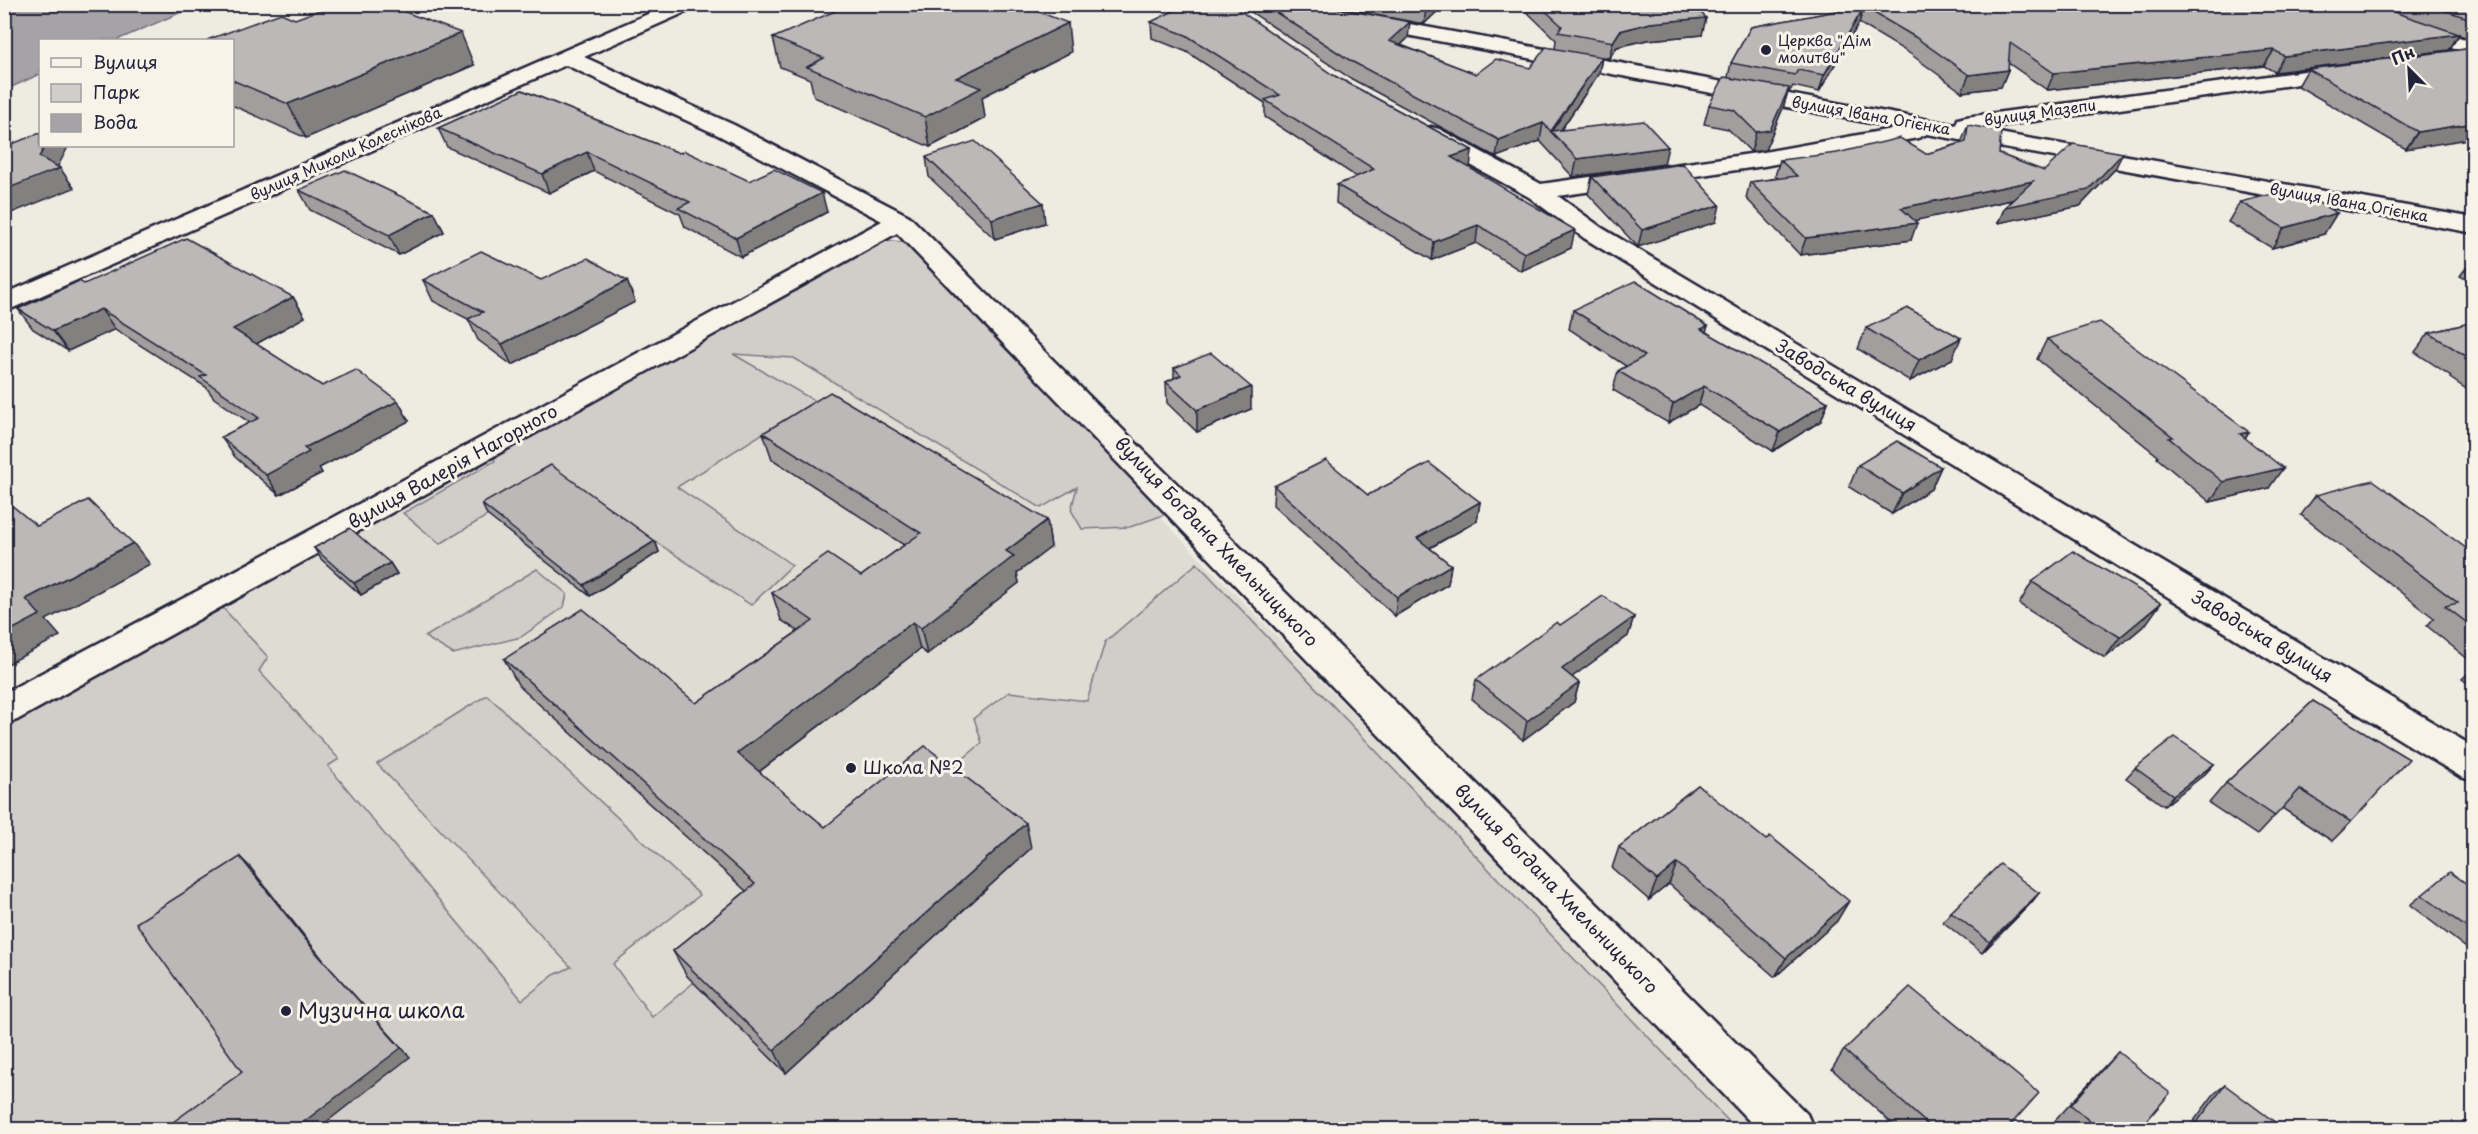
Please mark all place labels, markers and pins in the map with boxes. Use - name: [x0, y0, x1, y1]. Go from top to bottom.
- place label: Церква "Дім молитви": [1778, 28, 1872, 68]
- marker: Церква "Дім молитви": [1759, 43, 1773, 57]
- place label: Школа №2: [863, 753, 964, 780]
- marker: Школа №2: [844, 761, 858, 775]
- place label: Музична школа: [298, 993, 465, 1025]
- marker: Музична школа: [279, 1004, 293, 1018]

